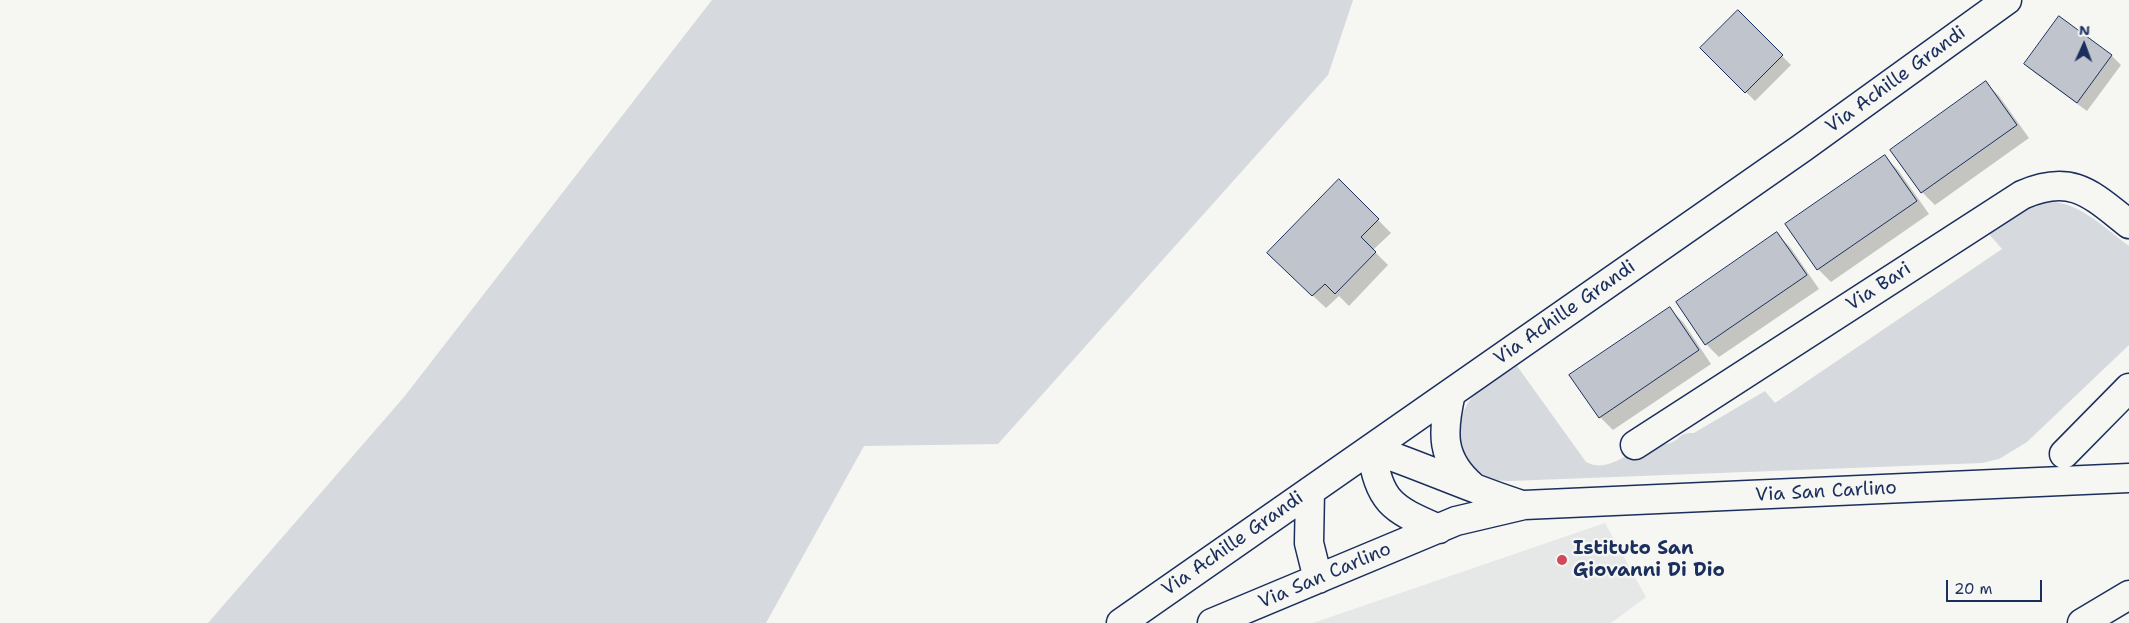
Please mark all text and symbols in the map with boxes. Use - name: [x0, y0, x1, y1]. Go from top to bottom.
- north arrow: [2059, 20, 2109, 70]
- text: N: [2079, 21, 2090, 39]
- street label: Via Achille Grandi: [1822, 22, 1970, 138]
- street label: Via Achille Grandi: [1490, 256, 1640, 370]
- street label: Via Bari: [1842, 258, 1916, 316]
- street label: Via San Carlino: [1755, 477, 1897, 507]
- street label: Via Achille Grandi: [1158, 487, 1308, 601]
- street label: Via San Carlino: [1255, 538, 1395, 614]
- place label: Istituto San Giovanni Di Dio: [1573, 538, 1725, 582]
- marker: Istituto San Giovanni Di Dio: [1555, 553, 1569, 567]
- scale bar: [1949, 570, 2045, 602]
- text: 20 m: [1954, 579, 1993, 599]

